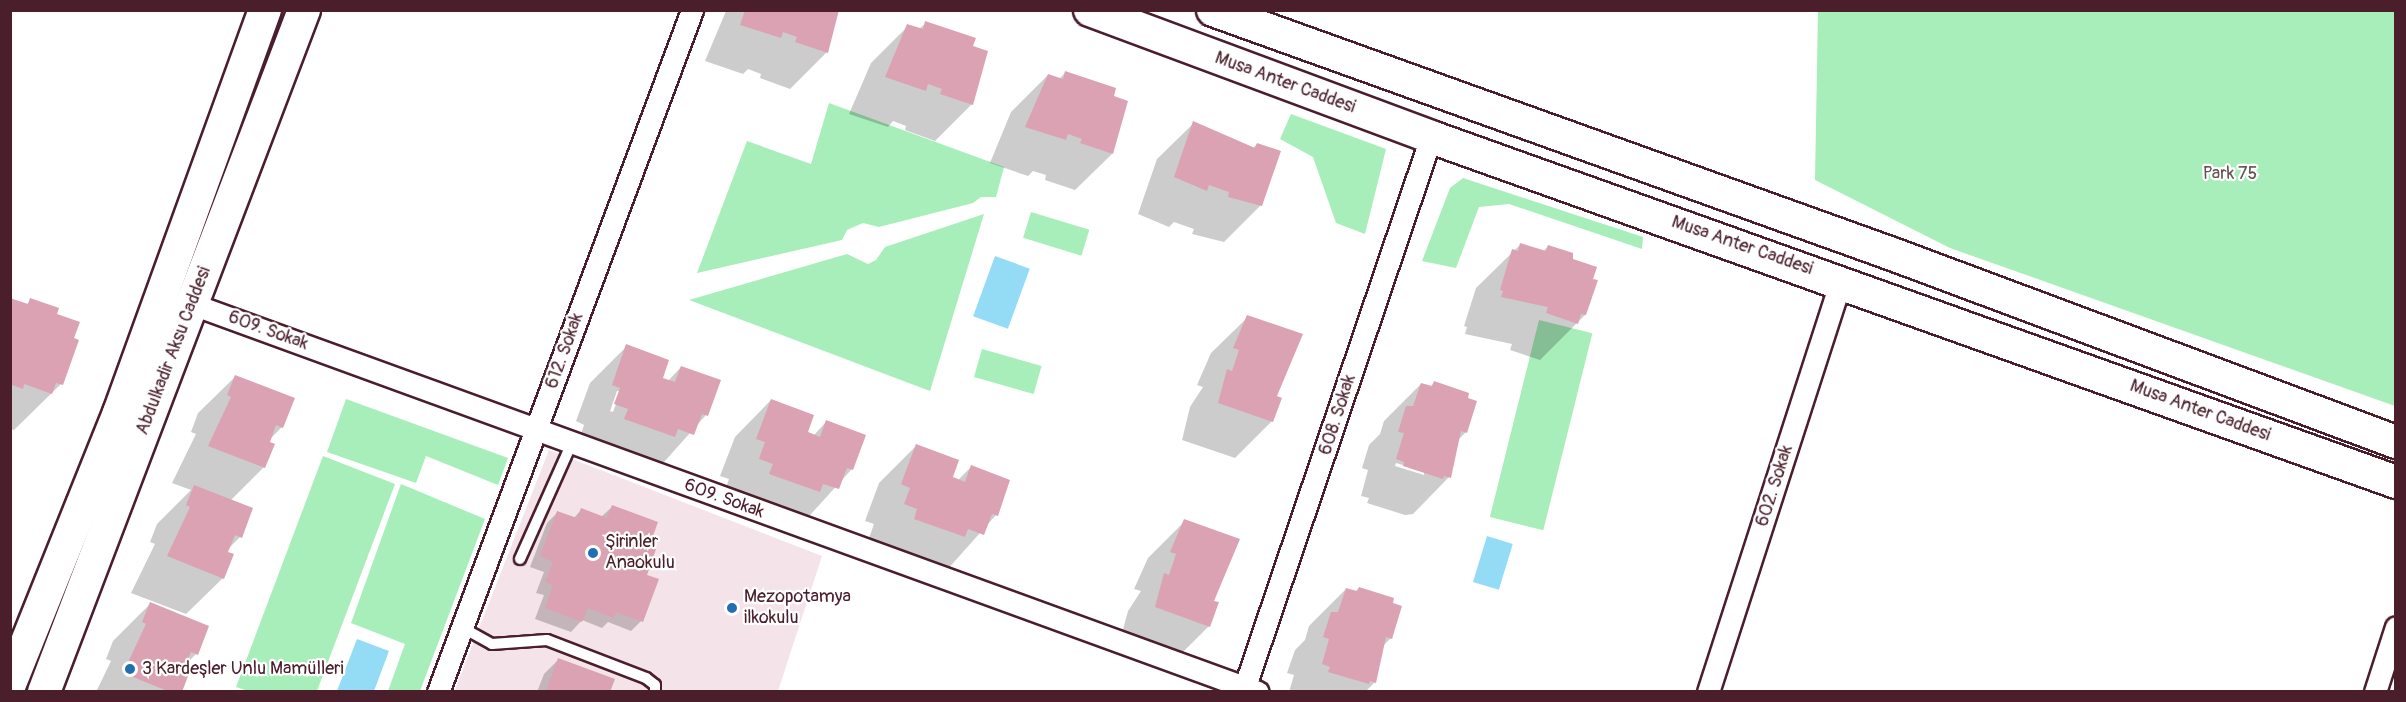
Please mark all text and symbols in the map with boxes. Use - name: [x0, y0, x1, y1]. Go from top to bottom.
- street label: Musa Anter Caddesi: [1212, 48, 1358, 118]
- park label: Park 75: [2203, 163, 2257, 185]
- street label: Musa Anter Caddesi: [1669, 212, 1815, 280]
- street label: Abdulkadir Aksu Caddesi: [132, 264, 216, 438]
- street label: 609. Sokak: [225, 307, 311, 355]
- street label: 612. Sokak: [541, 310, 589, 392]
- street label: 608. Sokak: [1315, 372, 1361, 458]
- street label: Musa Anter Caddesi: [2127, 376, 2273, 446]
- street label: 602. Sokak: [1752, 443, 1798, 529]
- street label: 609. Sokak: [681, 475, 767, 523]
- place label: Şirinler Anaokulu: [605, 532, 675, 574]
- marker: Şirinler Anaokulu: [586, 546, 600, 560]
- place label: Mezopotamya ilkokulu: [744, 587, 851, 630]
- marker: Mezopotamya ilkokulu: [725, 601, 739, 615]
- place label: 3 Kardeşler Unlu Mamülleri: [142, 658, 344, 680]
- marker: 3 Kardeşler Unlu Mamülleri: [123, 662, 137, 676]

